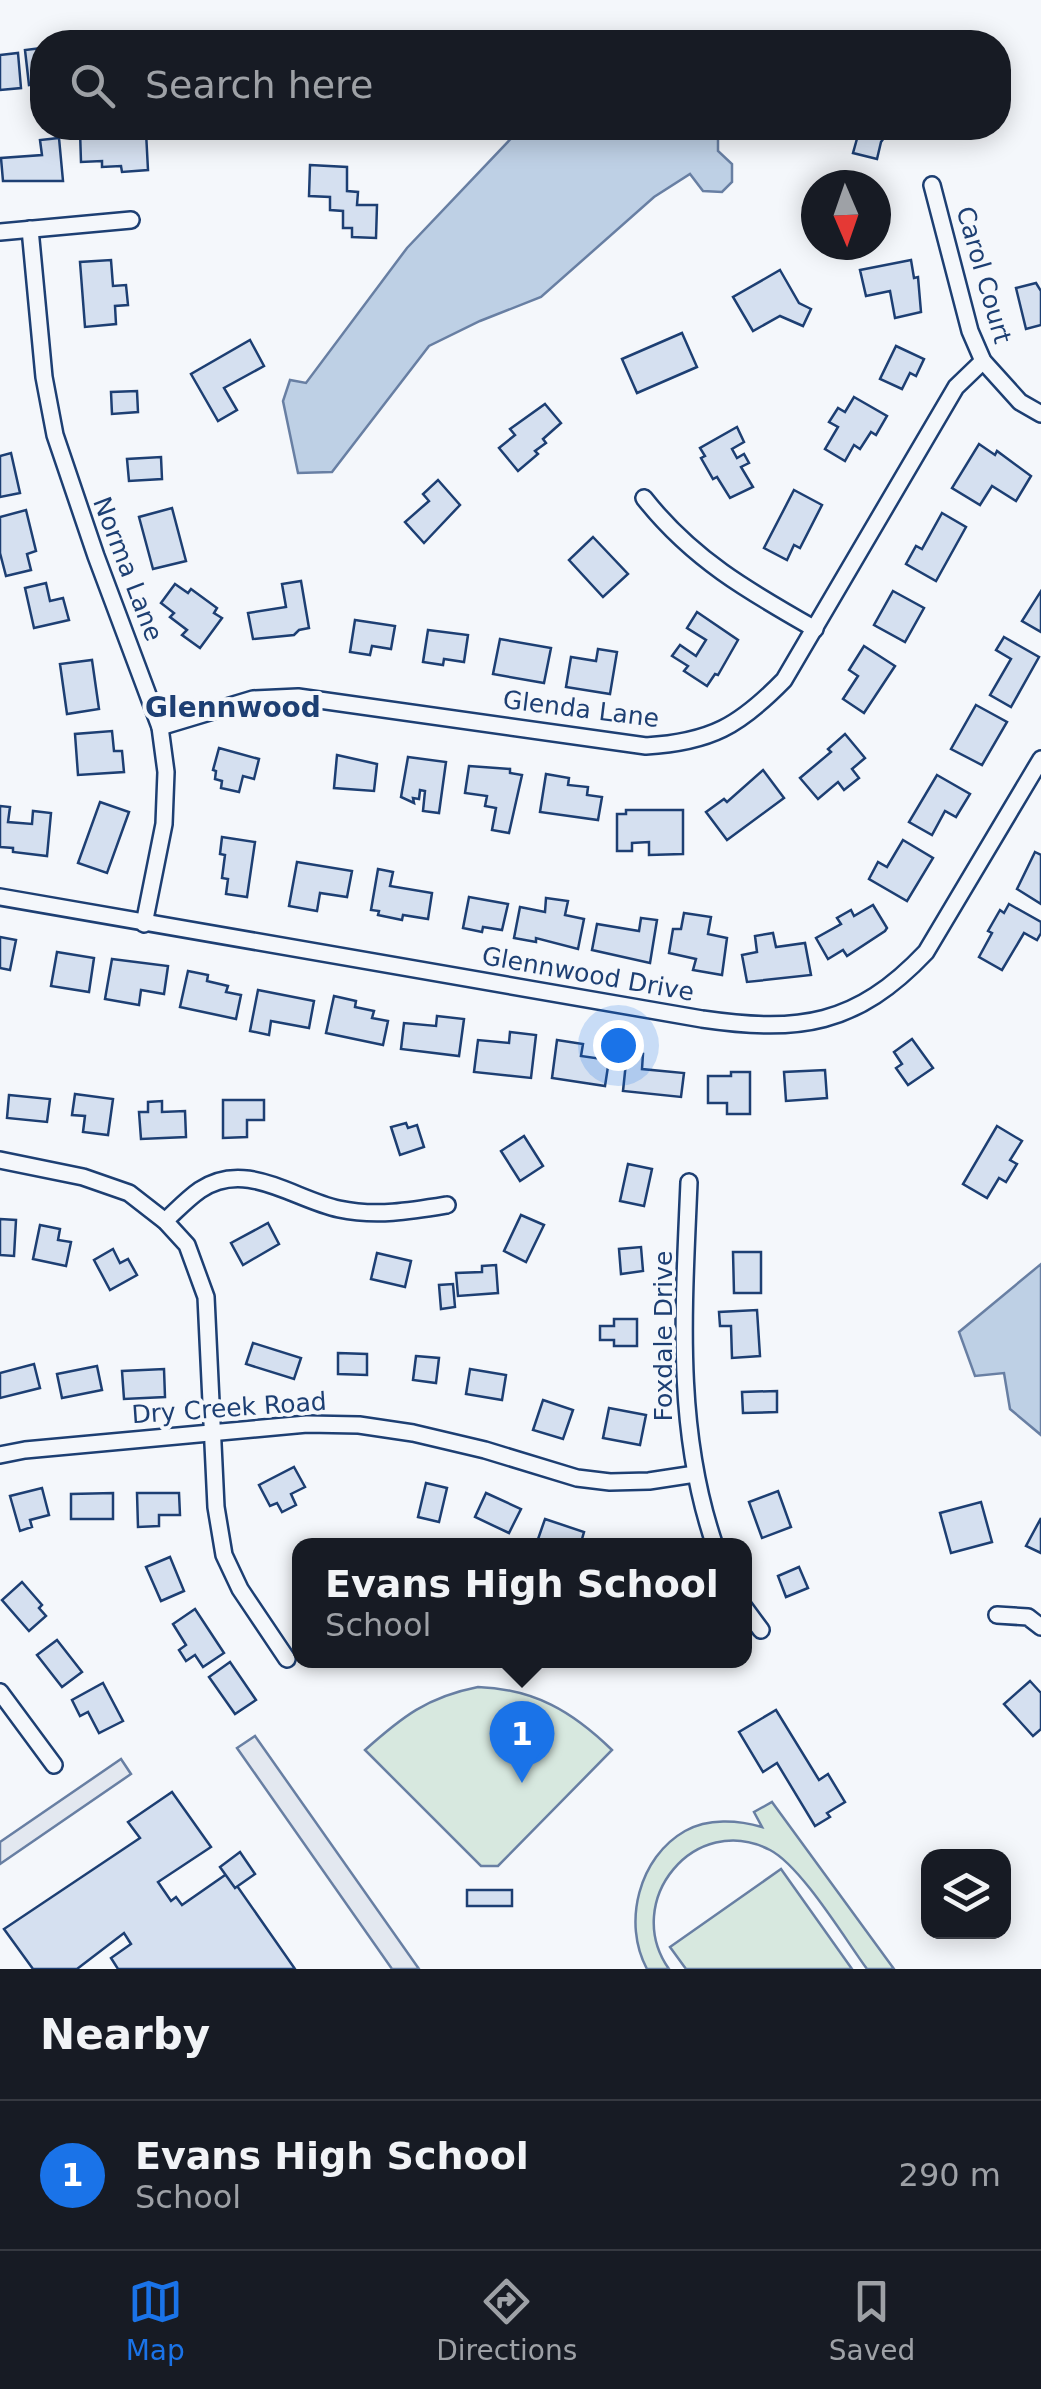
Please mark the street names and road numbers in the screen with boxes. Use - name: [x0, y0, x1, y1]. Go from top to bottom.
- street label: Carol Court: [951, 203, 1017, 347]
- street label: Norma Lane: [87, 493, 169, 645]
- street label: Glenda Lane: [501, 685, 661, 733]
- street label: Glennwood Drive: [480, 941, 696, 1007]
- street label: Foxdale Drive: [649, 1251, 678, 1421]
- street label: Dry Creek Road: [131, 1387, 327, 1429]

